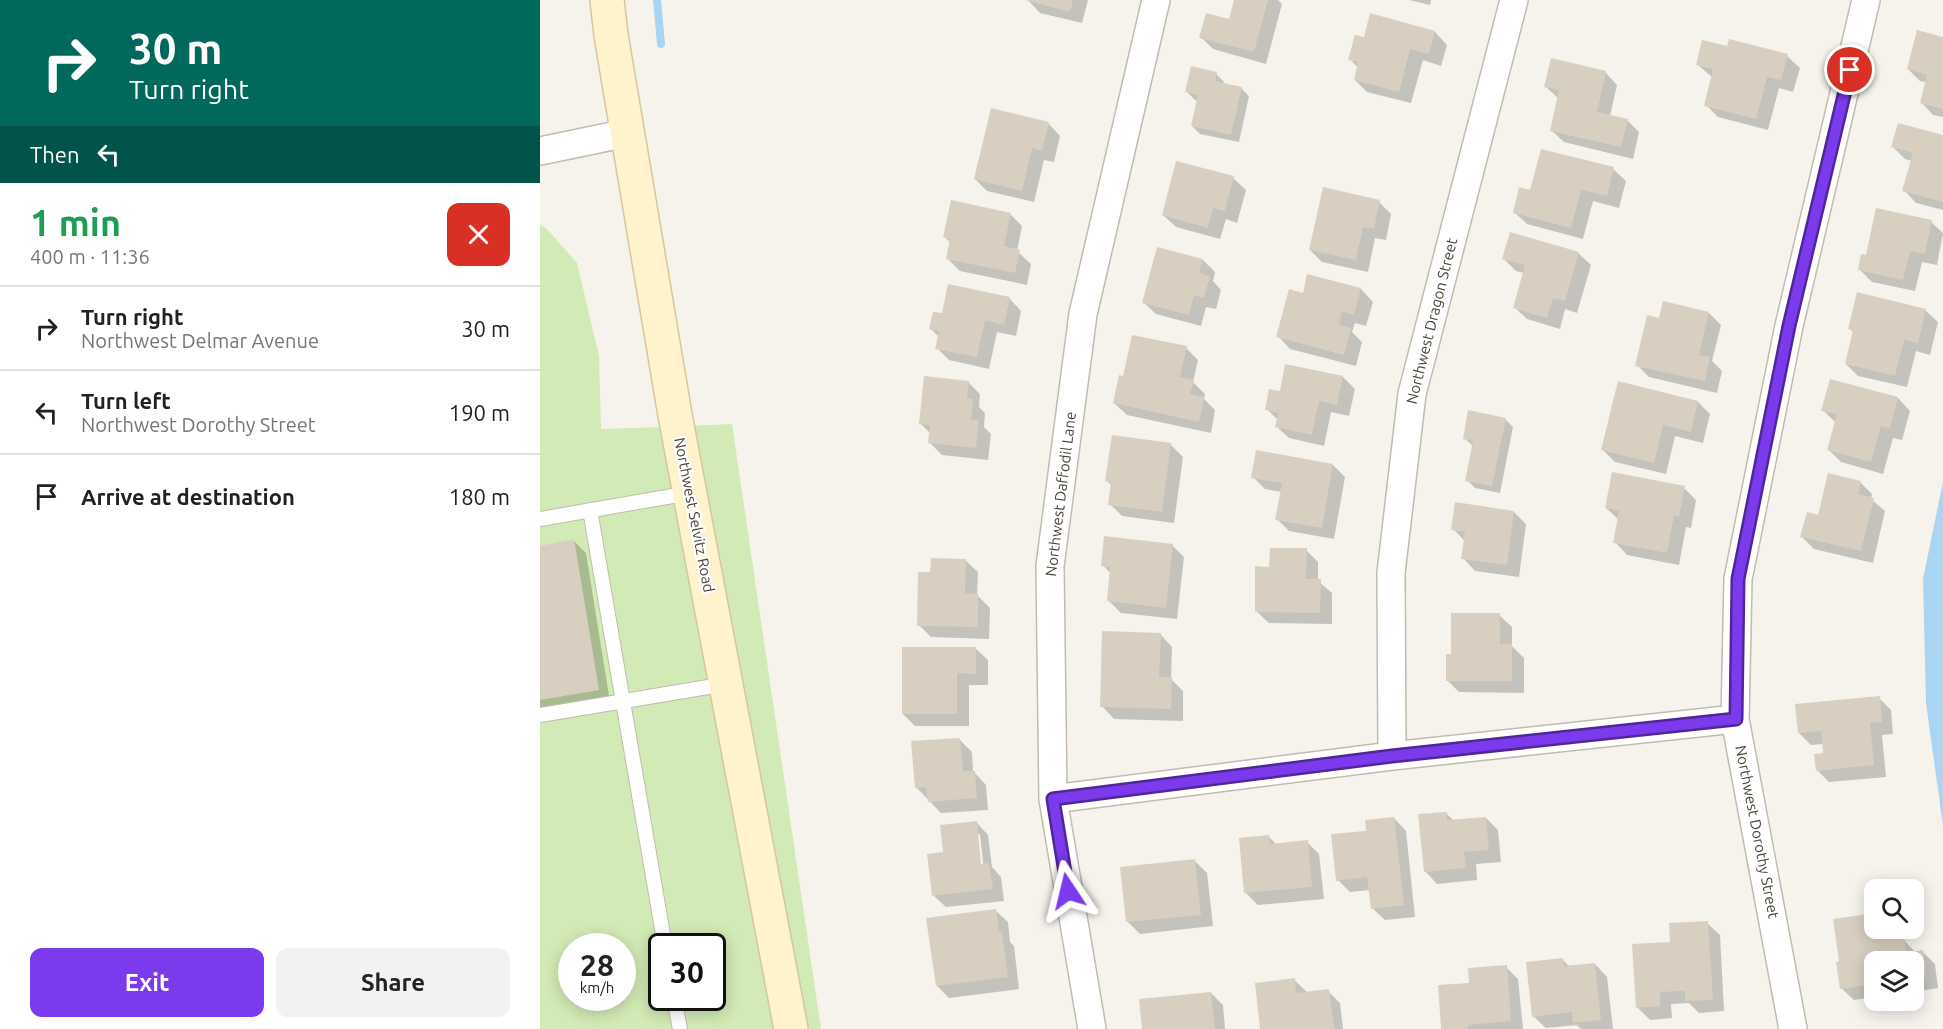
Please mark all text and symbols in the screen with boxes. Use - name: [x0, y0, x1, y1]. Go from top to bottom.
- icon: right: [30, 24, 108, 102]
- text: 30 m: [129, 25, 223, 72]
- pin: [1824, 44, 1875, 95]
- icon: arrive: [1833, 53, 1866, 86]
- text: Turn right: [129, 74, 249, 104]
- icon: left: [92, 138, 125, 171]
- text: Then: [30, 142, 80, 167]
- text: 1 min: [30, 202, 121, 243]
- button: close: [447, 203, 510, 266]
- street label: Northwest Dragon Street: [1403, 236, 1460, 406]
- text: 400 m · 11:36: [30, 245, 150, 268]
- text: Turn right: [81, 304, 183, 329]
- icon: right: [30, 312, 63, 345]
- text: 30 m: [461, 316, 510, 341]
- text: Northwest Delmar Avenue: [81, 329, 319, 352]
- text: Turn left: [81, 388, 171, 413]
- icon: left: [30, 396, 63, 429]
- text: 190 m: [449, 400, 510, 425]
- street label: Northwest Daffodil Lane: [1042, 411, 1079, 577]
- text: Northwest Dorothy Street: [81, 413, 316, 436]
- street label: Northwest Selvitz Road: [671, 436, 718, 594]
- icon: arrive: [30, 480, 63, 513]
- text: Arrive at destination: [81, 484, 295, 509]
- text: 180 m: [449, 484, 510, 509]
- street label: Northwest Dorothy Street: [1732, 744, 1783, 920]
- position arrow: [1036, 859, 1100, 923]
- map controls: [1864, 879, 1924, 1011]
- button: search: [1864, 879, 1924, 939]
- speed limit sign: 30: [648, 933, 726, 1011]
- button: Exit: [30, 948, 264, 1017]
- button: Share: [276, 948, 510, 1017]
- text: 28: [580, 948, 614, 982]
- button: layers: [1864, 951, 1924, 1011]
- text: km/h: [580, 979, 614, 996]

